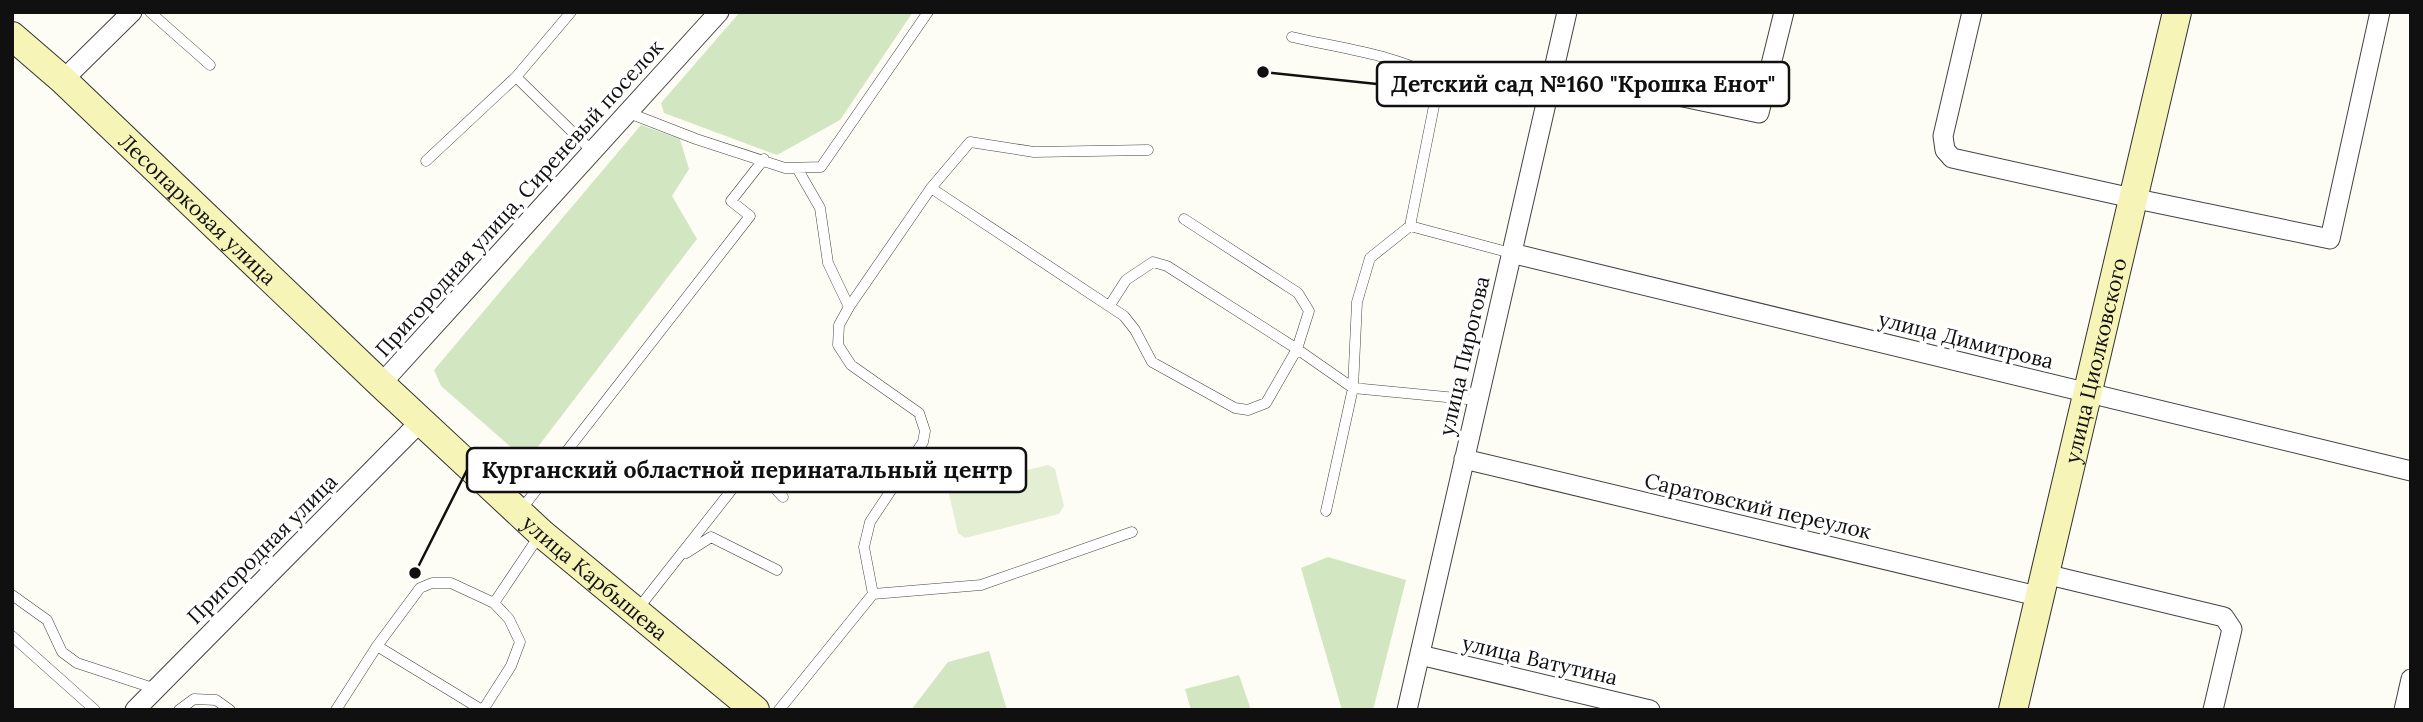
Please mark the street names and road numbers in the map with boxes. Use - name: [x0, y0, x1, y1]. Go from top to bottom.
- street label: Пригородная улица, Сиреневый поселок: [369, 33, 669, 362]
- street label: Лесопарковая улица: [113, 127, 282, 291]
- street label: улица Циолковского: [2058, 255, 2132, 466]
- street label: улица Пирогова: [1433, 273, 1496, 438]
- street label: улица Димитрова: [1876, 305, 2056, 375]
- street label: Саратовский переулок: [1642, 467, 1875, 545]
- street label: Пригородная улица: [181, 468, 343, 630]
- street label: улица Карбышева: [517, 509, 674, 646]
- street label: улица Ватутина: [1460, 629, 1621, 691]

